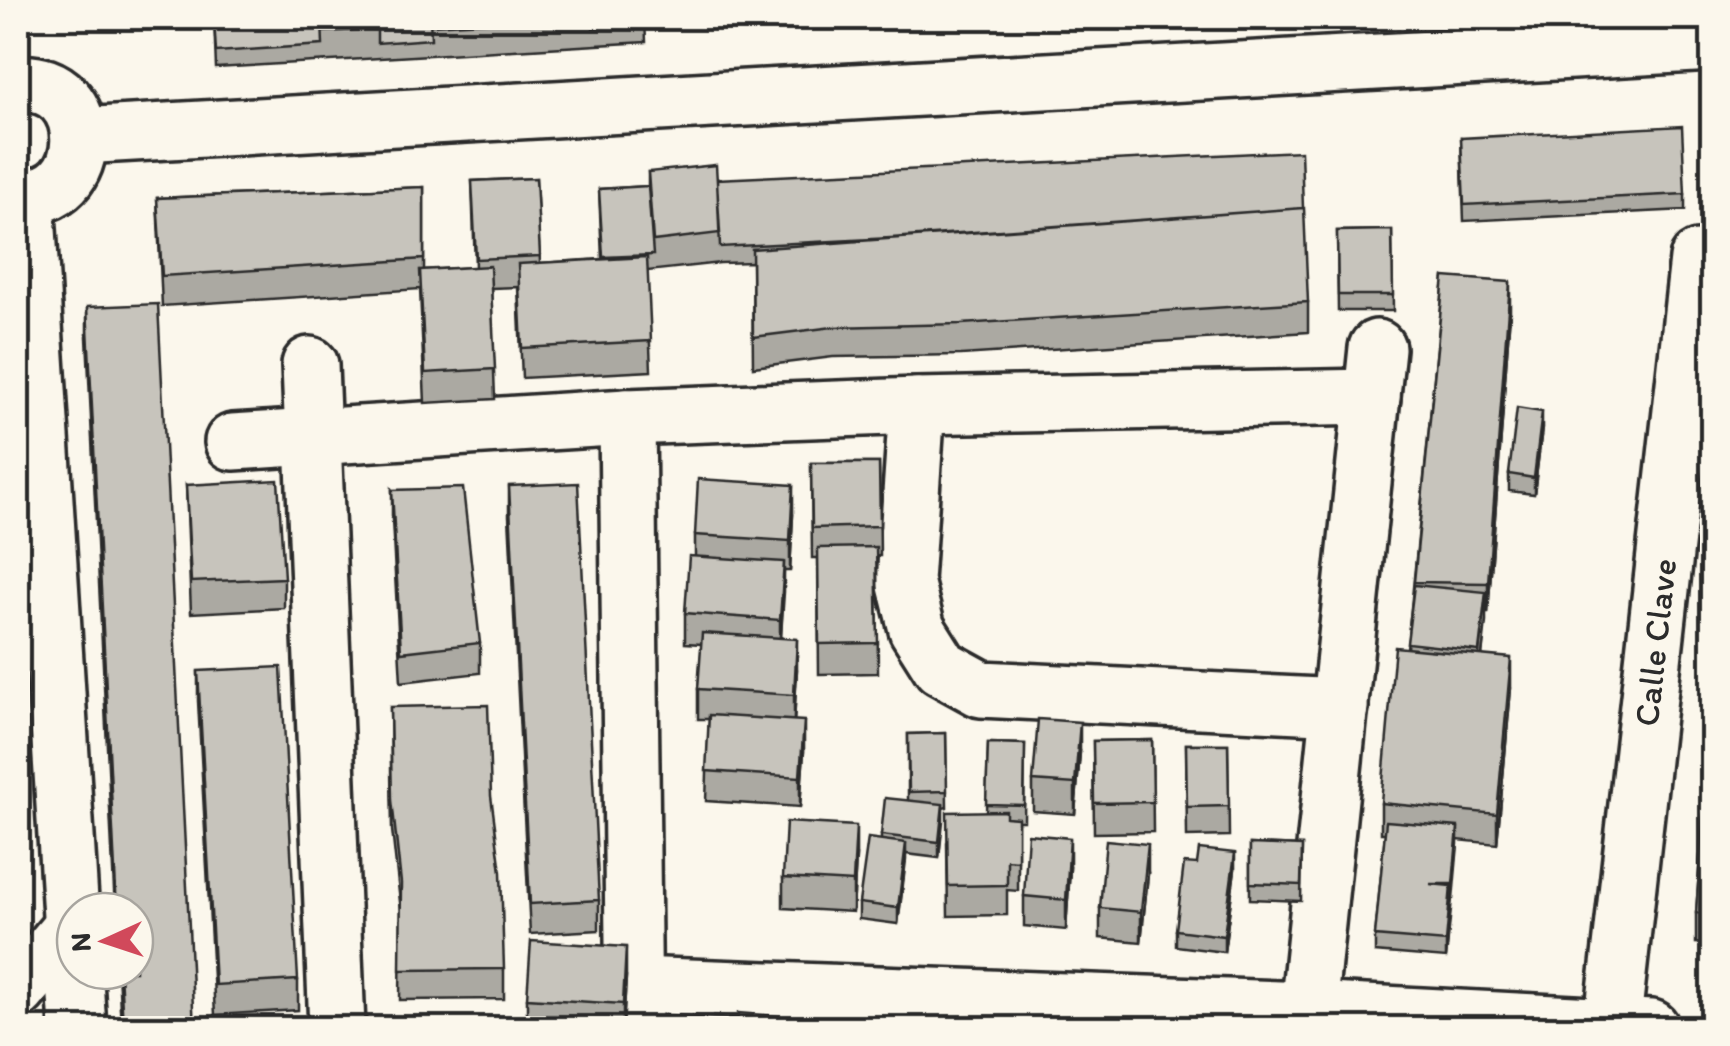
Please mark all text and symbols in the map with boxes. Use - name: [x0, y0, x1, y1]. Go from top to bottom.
- street label: Calle Clave: [1625, 556, 1685, 729]
- north arrow: [55, 891, 155, 991]
- text: N: [63, 932, 98, 953]

